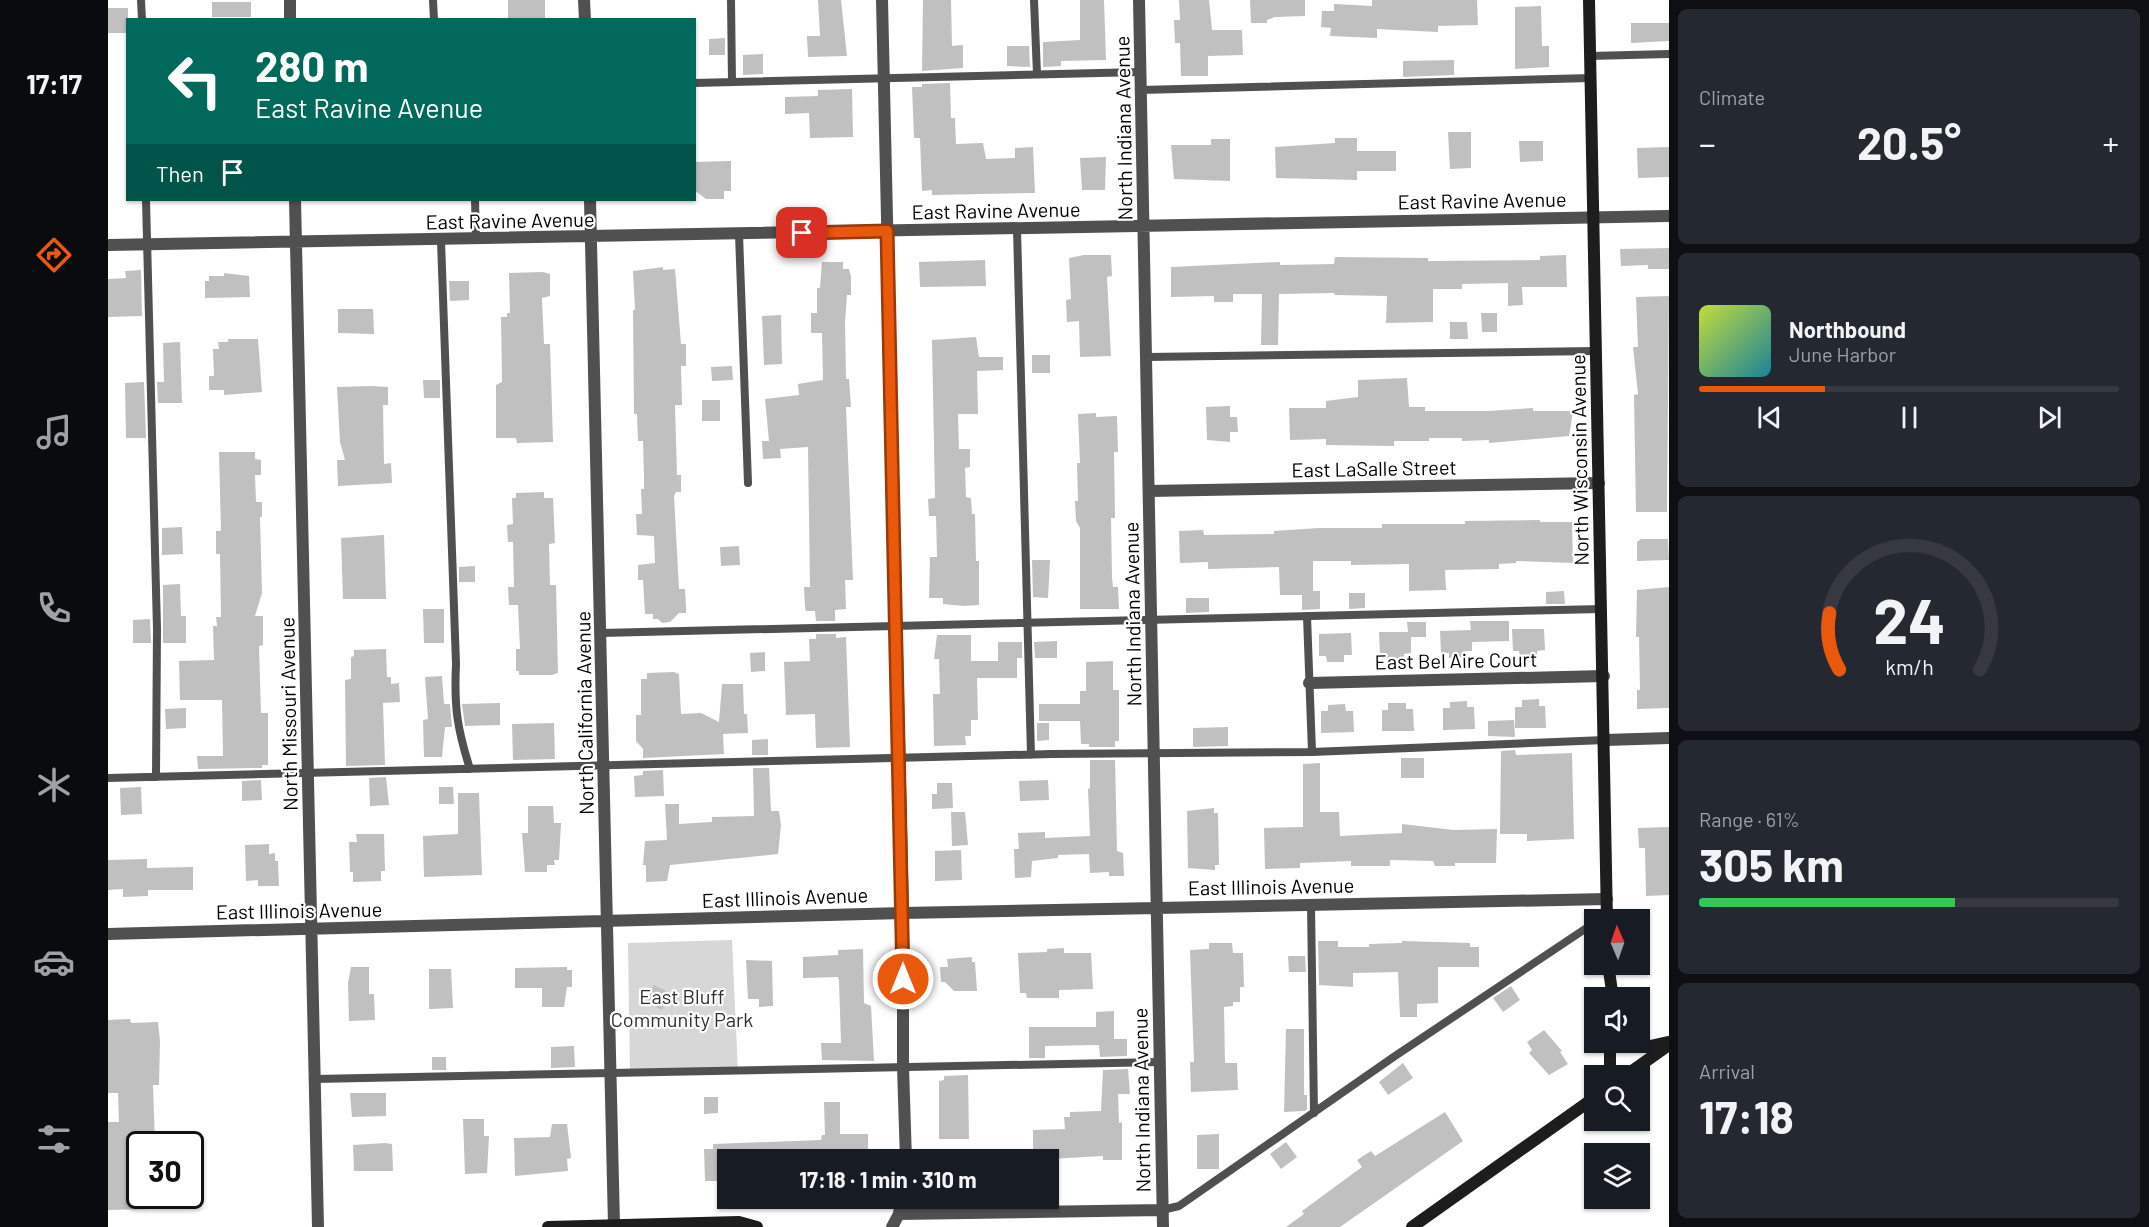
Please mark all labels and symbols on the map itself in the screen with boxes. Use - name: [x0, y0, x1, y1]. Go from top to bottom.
- street label: North Indiana Avenue: [1109, 35, 1137, 221]
- street label: East Ravine Avenue: [1397, 187, 1567, 213]
- street label: East Ravine Avenue: [911, 197, 1081, 223]
- street label: East Ravine Avenue: [425, 207, 595, 233]
- pin: [776, 207, 827, 258]
- street label: North Wisconsin Avenue: [1565, 354, 1593, 566]
- street label: East LaSalle Street: [1291, 455, 1457, 481]
- street label: North Indiana Avenue: [1118, 521, 1146, 707]
- street label: North California Avenue: [570, 611, 598, 815]
- street label: North Missouri Avenue: [274, 617, 302, 811]
- street label: East Bel Aire Court: [1374, 647, 1538, 673]
- street label: East Illinois Avenue: [1188, 873, 1354, 899]
- street label: East Illinois Avenue: [701, 882, 869, 912]
- street label: East Illinois Avenue: [216, 897, 382, 923]
- north arrow: [1584, 909, 1650, 975]
- position arrow: [871, 947, 935, 1011]
- park label: East Bluff Community Park: [611, 984, 753, 1031]
- street label: North Indiana Avenue: [1127, 1007, 1155, 1193]
- speed limit sign: 30: [126, 1131, 204, 1209]

